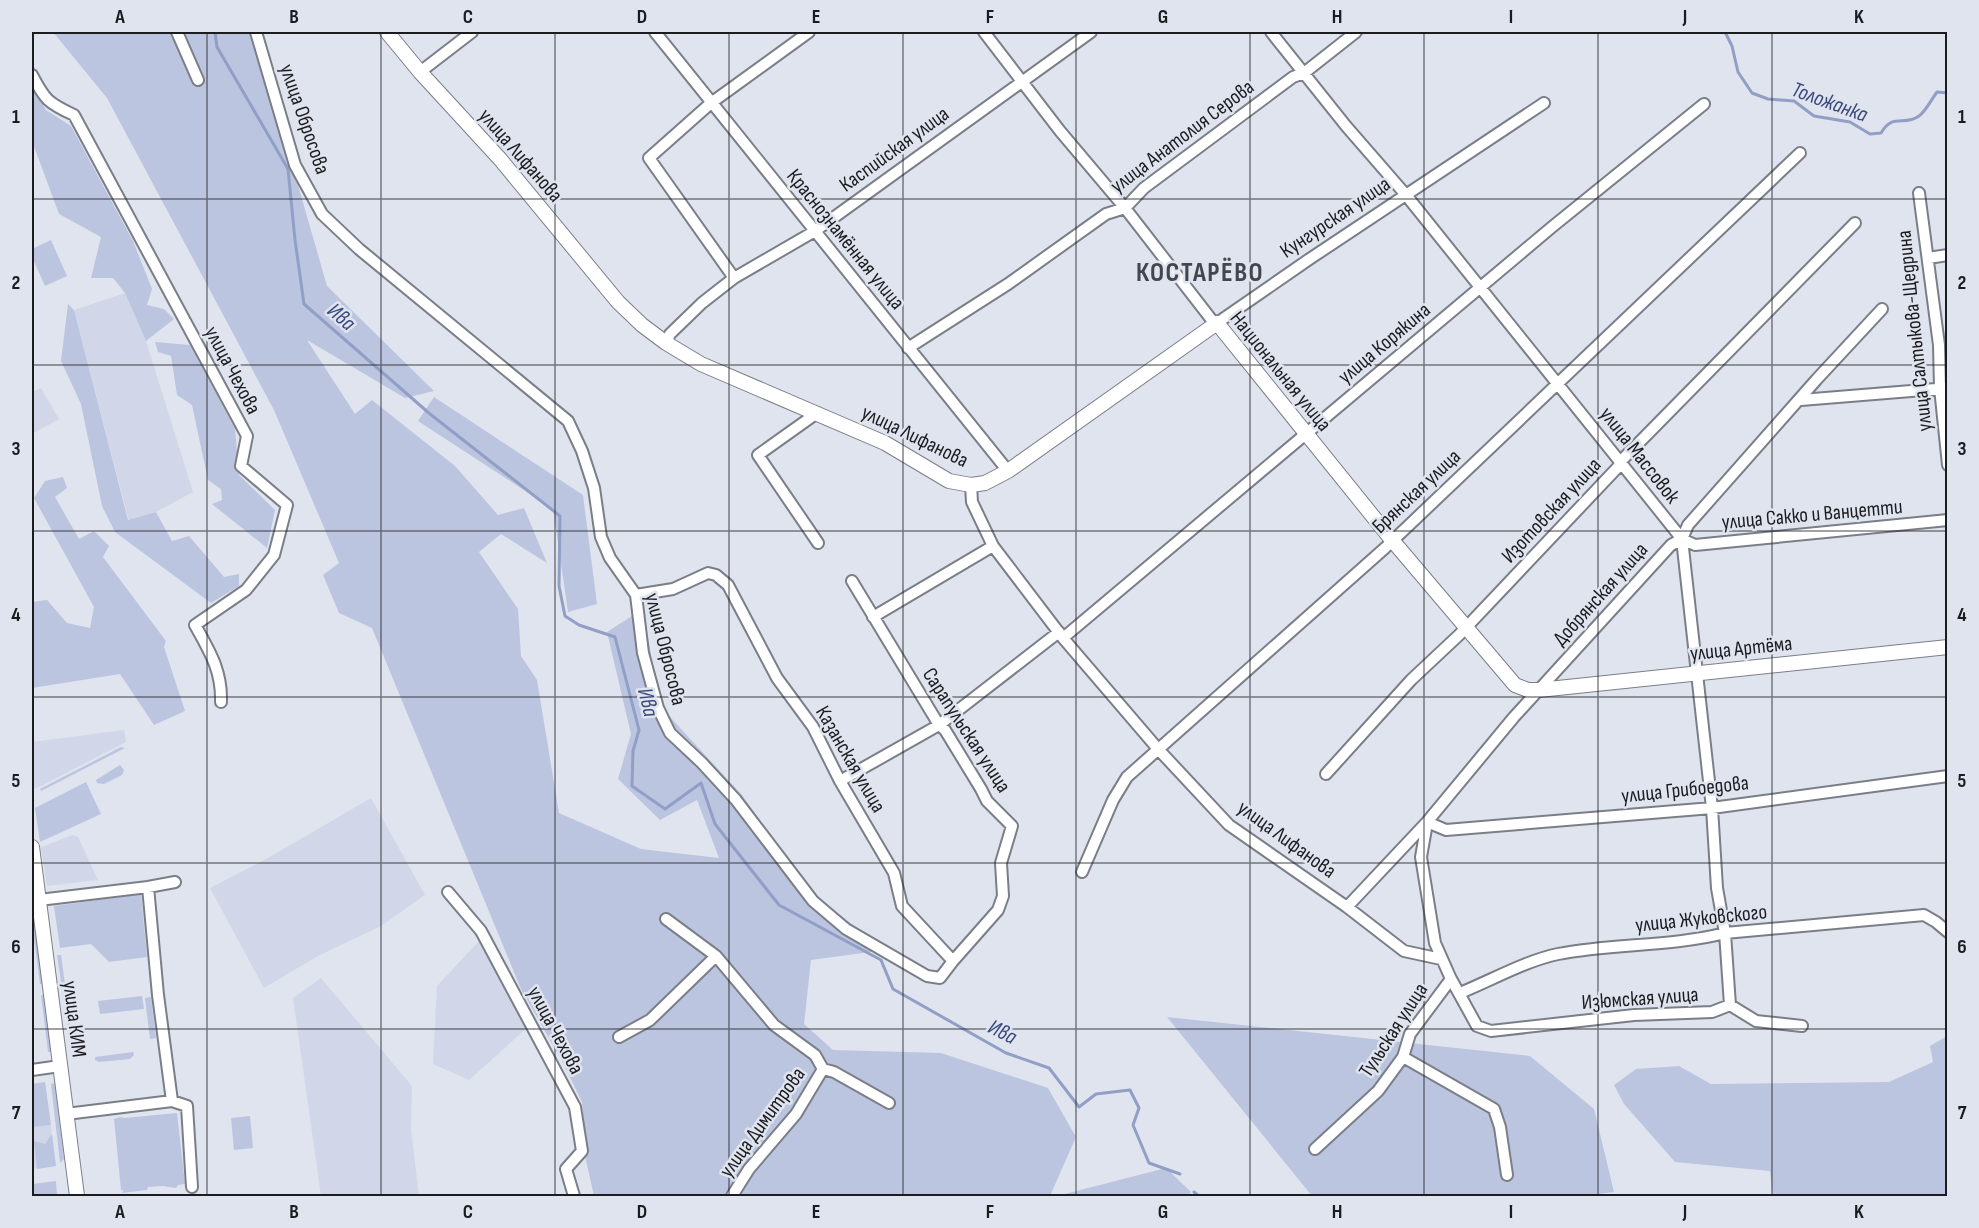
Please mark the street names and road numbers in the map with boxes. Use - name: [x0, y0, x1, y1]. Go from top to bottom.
- street label: улица Обросова: [274, 61, 335, 177]
- street label: улица Анатолия Серова: [1106, 74, 1259, 198]
- street label: Каспийская улица: [835, 101, 954, 197]
- street label: улица Лифанова: [473, 103, 568, 207]
- street label: Краснознамённая улица: [781, 164, 910, 314]
- street label: Кунгурская улица: [1275, 171, 1395, 263]
- street label: улица Салтыкова-Щедрина: [1892, 229, 1937, 433]
- street label: улица Корякина: [1333, 298, 1436, 389]
- street label: Национальная улица: [1225, 306, 1337, 436]
- street label: улица Чехова: [199, 322, 266, 418]
- street label: улица Лифанова: [857, 400, 972, 473]
- street label: улица Массовок: [1594, 402, 1685, 509]
- street label: Брянская улица: [1367, 444, 1466, 539]
- street label: Изотовская улица: [1496, 453, 1606, 568]
- street label: улица Сакко и Ванцетти: [1721, 494, 1903, 535]
- street label: Добрянская улица: [1548, 538, 1653, 651]
- street label: улица Обросова: [640, 590, 692, 708]
- street label: улица Артёма: [1689, 631, 1793, 666]
- street label: Сарапульская улица: [917, 663, 1016, 797]
- street label: Казанская улица: [810, 702, 891, 817]
- street label: улица Грибоедова: [1620, 770, 1750, 809]
- street label: улица Лифанова: [1233, 795, 1341, 884]
- street label: улица Жуковского: [1634, 899, 1768, 938]
- street label: Тульская улица: [1354, 978, 1433, 1082]
- street label: улица КИМ: [57, 979, 92, 1059]
- street label: улица Чехова: [522, 982, 589, 1078]
- street label: Изюмская улица: [1581, 982, 1699, 1015]
- street label: улица Димитрова: [714, 1062, 811, 1182]

